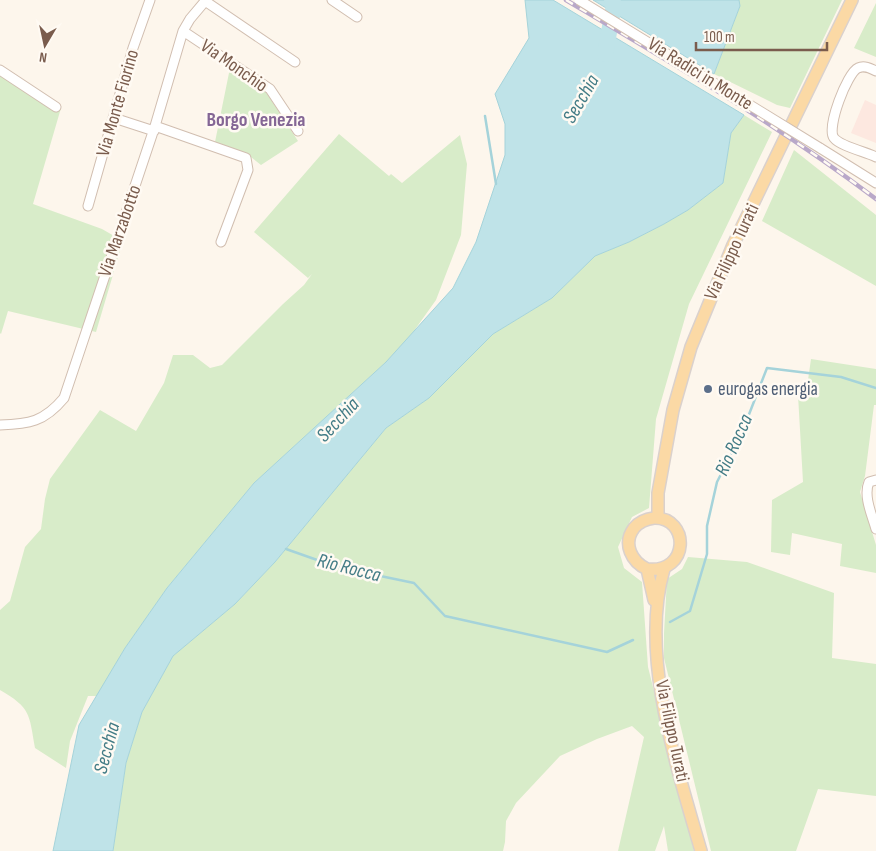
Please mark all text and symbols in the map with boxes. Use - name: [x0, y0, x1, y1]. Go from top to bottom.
- north arrow: [20, 20, 70, 70]
- scale bar: [696, 20, 827, 52]
- text: 100 m: [704, 28, 735, 47]
- street label: Via Radici in Monte: [643, 33, 757, 115]
- street label: Via Monchio: [196, 35, 272, 97]
- street label: Via Monte Fiorino: [92, 47, 144, 159]
- text: N: [38, 48, 48, 66]
- water label: Secchia: [558, 70, 604, 128]
- district label: Borgo Venezia: [206, 108, 306, 132]
- street label: Via Marzabotto: [94, 182, 146, 280]
- street label: Via Filippo Turati: [700, 200, 764, 304]
- place label: eurogas energia: [718, 378, 818, 401]
- marker: eurogas energia: [702, 383, 714, 395]
- water label: Secchia: [311, 393, 365, 447]
- water label: Rio Rocca: [710, 411, 758, 479]
- water label: Rio Rocca: [315, 549, 383, 587]
- street label: Via Filippo Turati: [650, 678, 694, 784]
- water label: Secchia: [89, 720, 125, 776]

